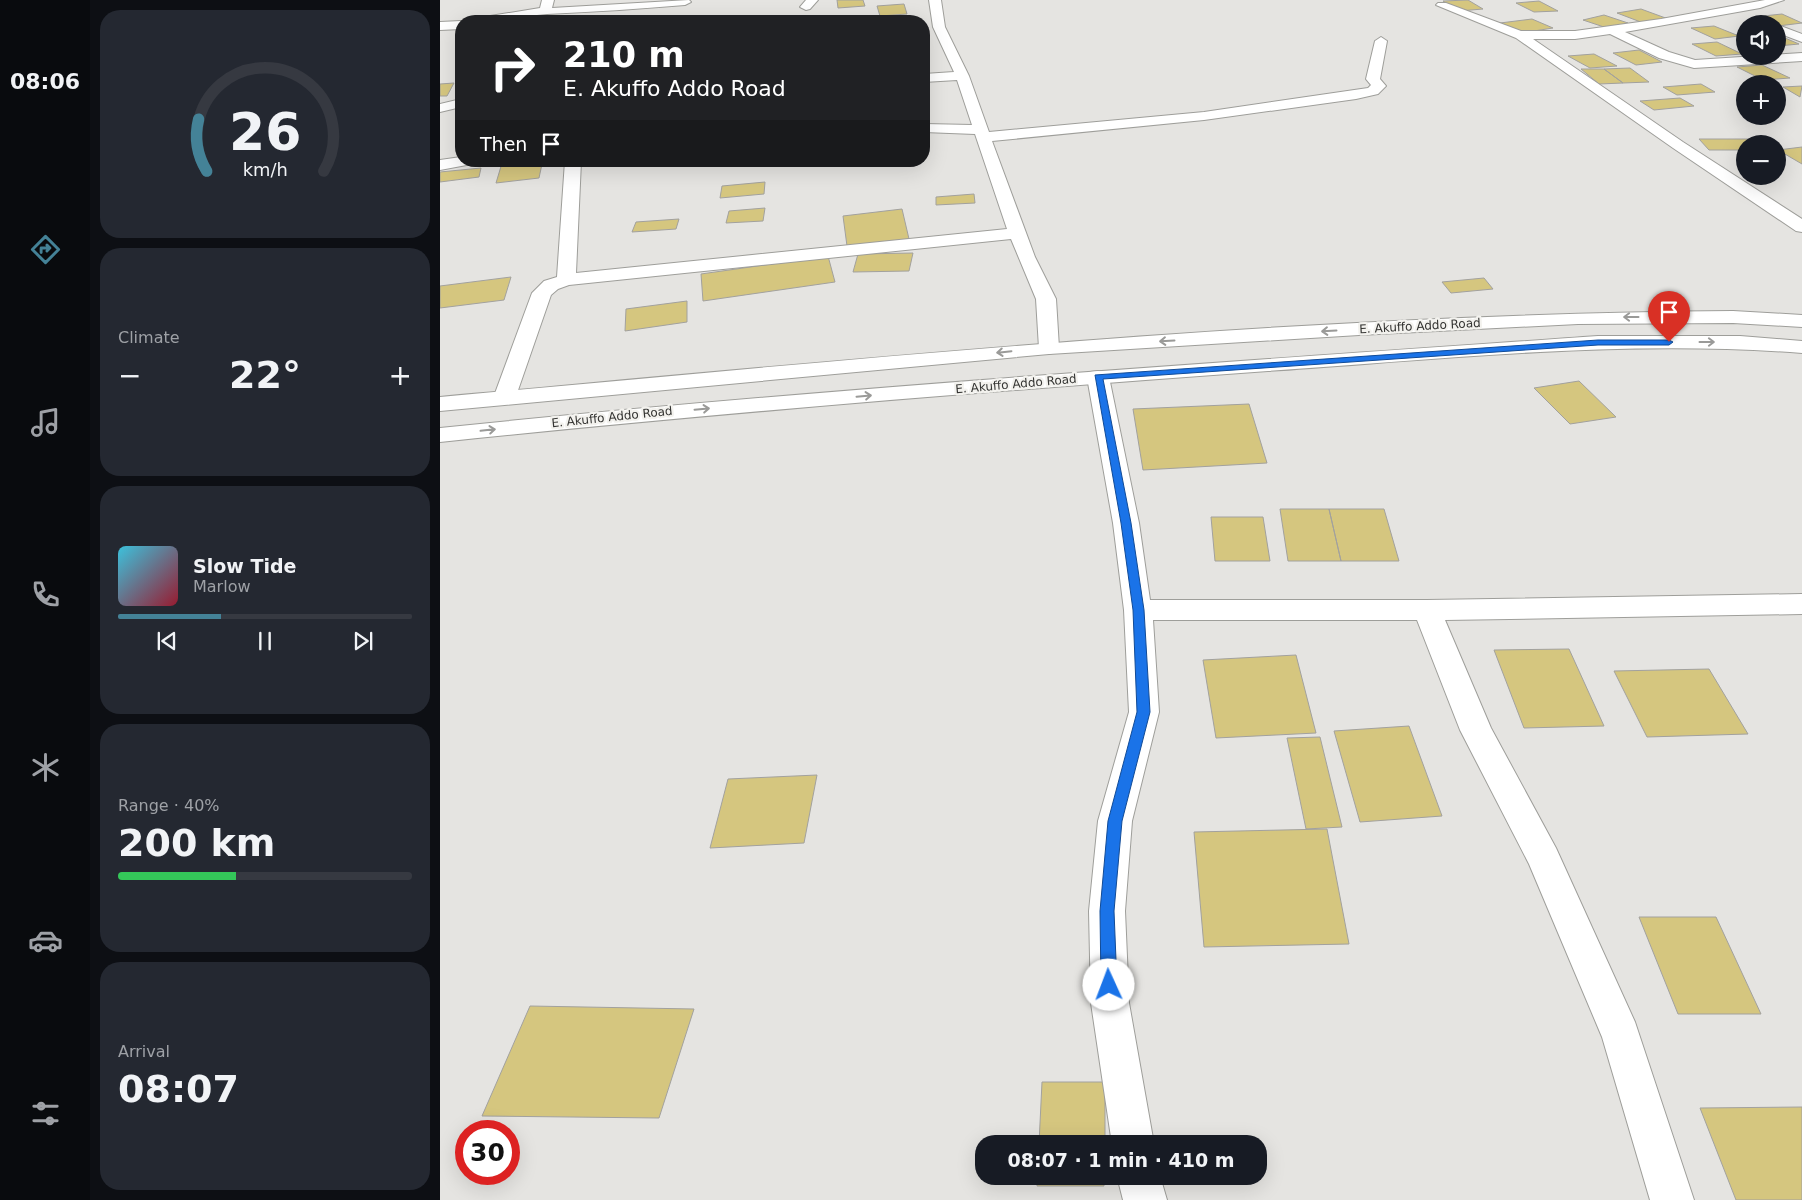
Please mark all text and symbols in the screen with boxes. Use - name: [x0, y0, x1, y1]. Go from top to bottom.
- map controls: [1736, 15, 1786, 185]
- button: sound: [1736, 15, 1786, 65]
- icon: right: [480, 35, 545, 100]
- text: 210 m: [563, 35, 685, 75]
- text: 08:06: [10, 69, 80, 94]
- button: +: [1736, 75, 1786, 125]
- text: E. Akuffo Addo Road: [563, 76, 786, 101]
- text: 26: [229, 102, 301, 162]
- icon: arrive: [537, 130, 565, 158]
- text: Then: [480, 133, 527, 155]
- button: −: [1736, 135, 1786, 185]
- text: km/h: [242, 159, 288, 180]
- icon: directions: [28, 232, 63, 267]
- pin: [1648, 291, 1690, 342]
- icon: arrive: [1655, 298, 1683, 326]
- one-way arrow: [1623, 312, 1640, 322]
- street label: E. Akuffo Addo Road: [1359, 316, 1481, 336]
- one-way arrow: [1321, 326, 1337, 335]
- text: Climate: [118, 328, 180, 347]
- one-way arrow: [1159, 336, 1175, 345]
- one-way arrow: [1699, 337, 1715, 347]
- one-way arrow: [997, 347, 1013, 357]
- text: 22°: [229, 353, 301, 397]
- text: −: [118, 359, 141, 392]
- text: +: [389, 359, 412, 392]
- street label: E. Akuffo Addo Road: [955, 372, 1077, 396]
- one-way arrow: [856, 391, 872, 400]
- street label: E. Akuffo Addo Road: [551, 404, 673, 430]
- one-way arrow: [694, 404, 710, 413]
- icon: music: [28, 405, 63, 440]
- one-way arrow: [480, 425, 496, 435]
- text: Slow Tide: [193, 555, 296, 577]
- icon: phone: [28, 577, 63, 612]
- text: Marlow: [193, 577, 251, 596]
- icon: previous: [153, 627, 181, 655]
- icon: pause: [251, 627, 279, 655]
- icon: next: [349, 627, 377, 655]
- icon: climate: [28, 750, 63, 785]
- text: Range · 40%: [118, 796, 220, 815]
- text: 200 km: [118, 821, 275, 865]
- icon: car: [28, 923, 63, 958]
- position arrow: [1082, 958, 1134, 1010]
- text: Arrival: [118, 1042, 170, 1061]
- text: 08:07: [118, 1067, 239, 1111]
- icon: filters: [28, 1096, 63, 1131]
- speed limit sign: 30: [455, 1120, 520, 1185]
- text: 08:07 · 1 min · 410 m: [1007, 1149, 1235, 1171]

